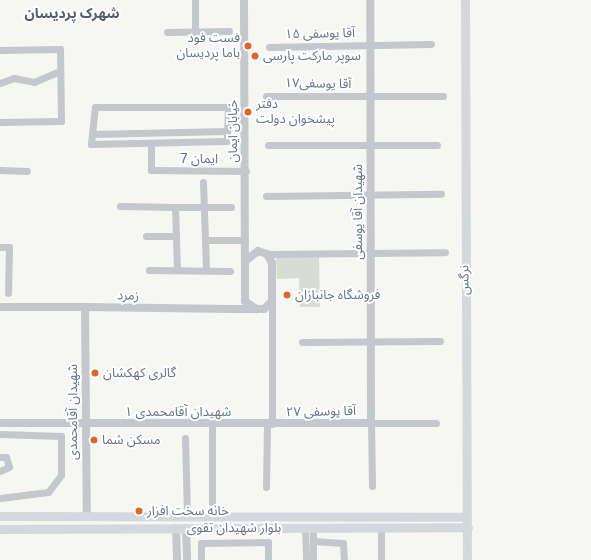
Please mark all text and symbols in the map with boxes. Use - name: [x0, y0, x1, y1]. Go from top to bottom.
- district label: شهرک پردیسان: [24, 5, 120, 21]
- street label: آقا یوسفی ۱۵: [285, 26, 355, 42]
- place label: فست فود باما پردیسان: [176, 31, 240, 62]
- marker: فست فود باما پردیسان: [243, 41, 253, 51]
- place label: سوپر مارکت پارسی: [263, 48, 361, 64]
- marker: سوپر مارکت پارسی: [250, 51, 260, 61]
- street label: آقا یوسفی۱۷: [284, 76, 352, 92]
- place label: دفتر پیشخوان دولت: [256, 97, 335, 128]
- street label: خیابان ایمان: [225, 100, 241, 162]
- marker: دفتر پیشخوان دولت: [243, 107, 253, 117]
- street label: ایمان 7: [180, 151, 218, 167]
- street label: شهیدان آقا یوسفی: [350, 164, 366, 260]
- street label: نرگس: [457, 265, 473, 295]
- place label: فروشگاه جانبازان: [295, 287, 380, 303]
- street label: زمرد: [117, 288, 139, 304]
- marker: فروشگاه جانبازان: [282, 290, 292, 300]
- street label: شهیدان آقامحمدی: [65, 364, 81, 460]
- place label: گالری کهکشان: [103, 365, 176, 381]
- marker: گالری کهکشان: [90, 368, 100, 378]
- street label: شهیدان آقامحمدی ۱: [125, 404, 231, 420]
- street label: آقا یوسفی ۲۷: [286, 404, 356, 420]
- place label: مسکن شما: [102, 432, 161, 448]
- marker: مسکن شما: [89, 435, 99, 445]
- place label: خانه سخت افزار: [147, 503, 229, 519]
- marker: خانه سخت افزار: [134, 506, 144, 516]
- street label: بلوار شهیدان تقوی: [187, 520, 281, 536]

